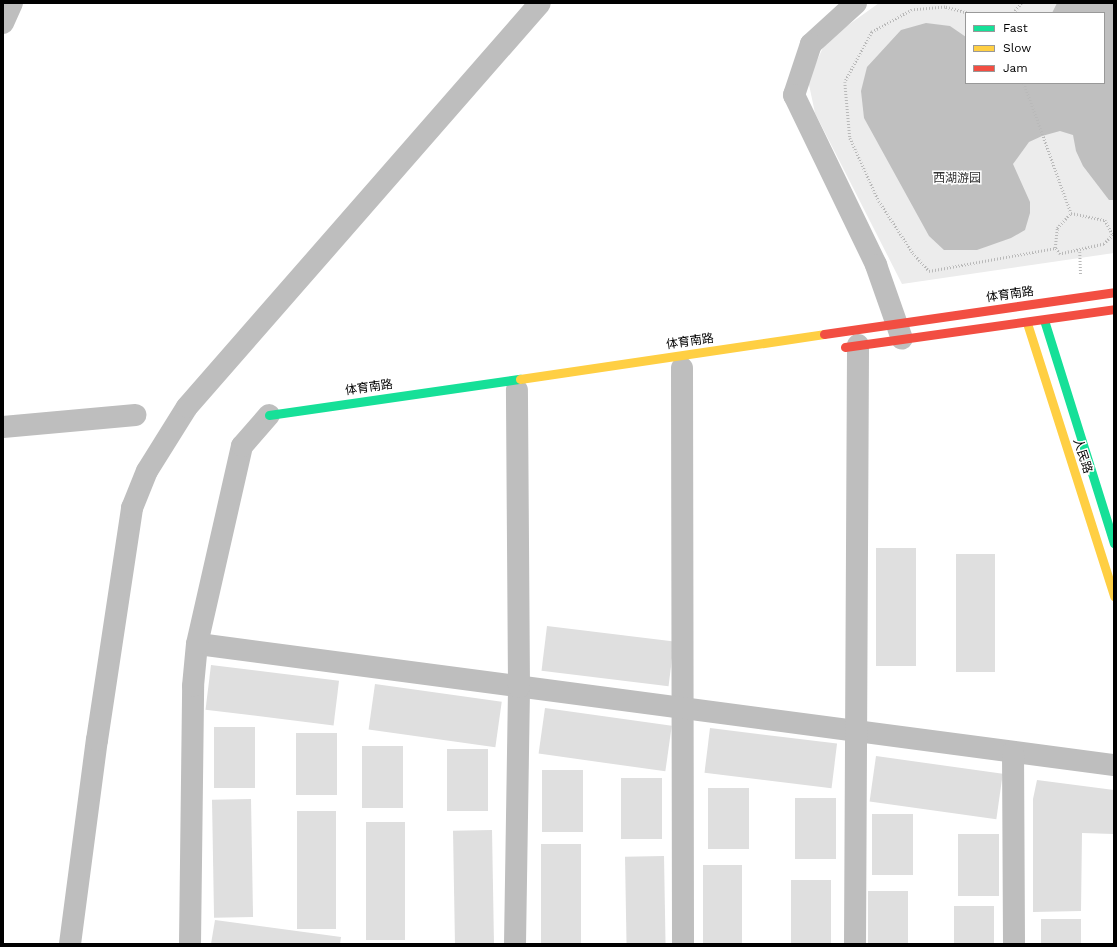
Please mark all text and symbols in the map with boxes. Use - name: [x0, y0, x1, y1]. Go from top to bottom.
- legend: [965, 12, 1105, 84]
- text: Fast: [1003, 21, 1028, 35]
- text: Slow: [1003, 41, 1031, 55]
- text: Jam: [1003, 61, 1028, 75]
- park label: 西湖游园: [933, 172, 981, 186]
- street label: 体育南路: [985, 285, 1035, 305]
- street label: 体育南路: [665, 332, 715, 352]
- street label: 体育南路: [344, 378, 394, 398]
- street label: 人民路: [1070, 437, 1094, 475]

